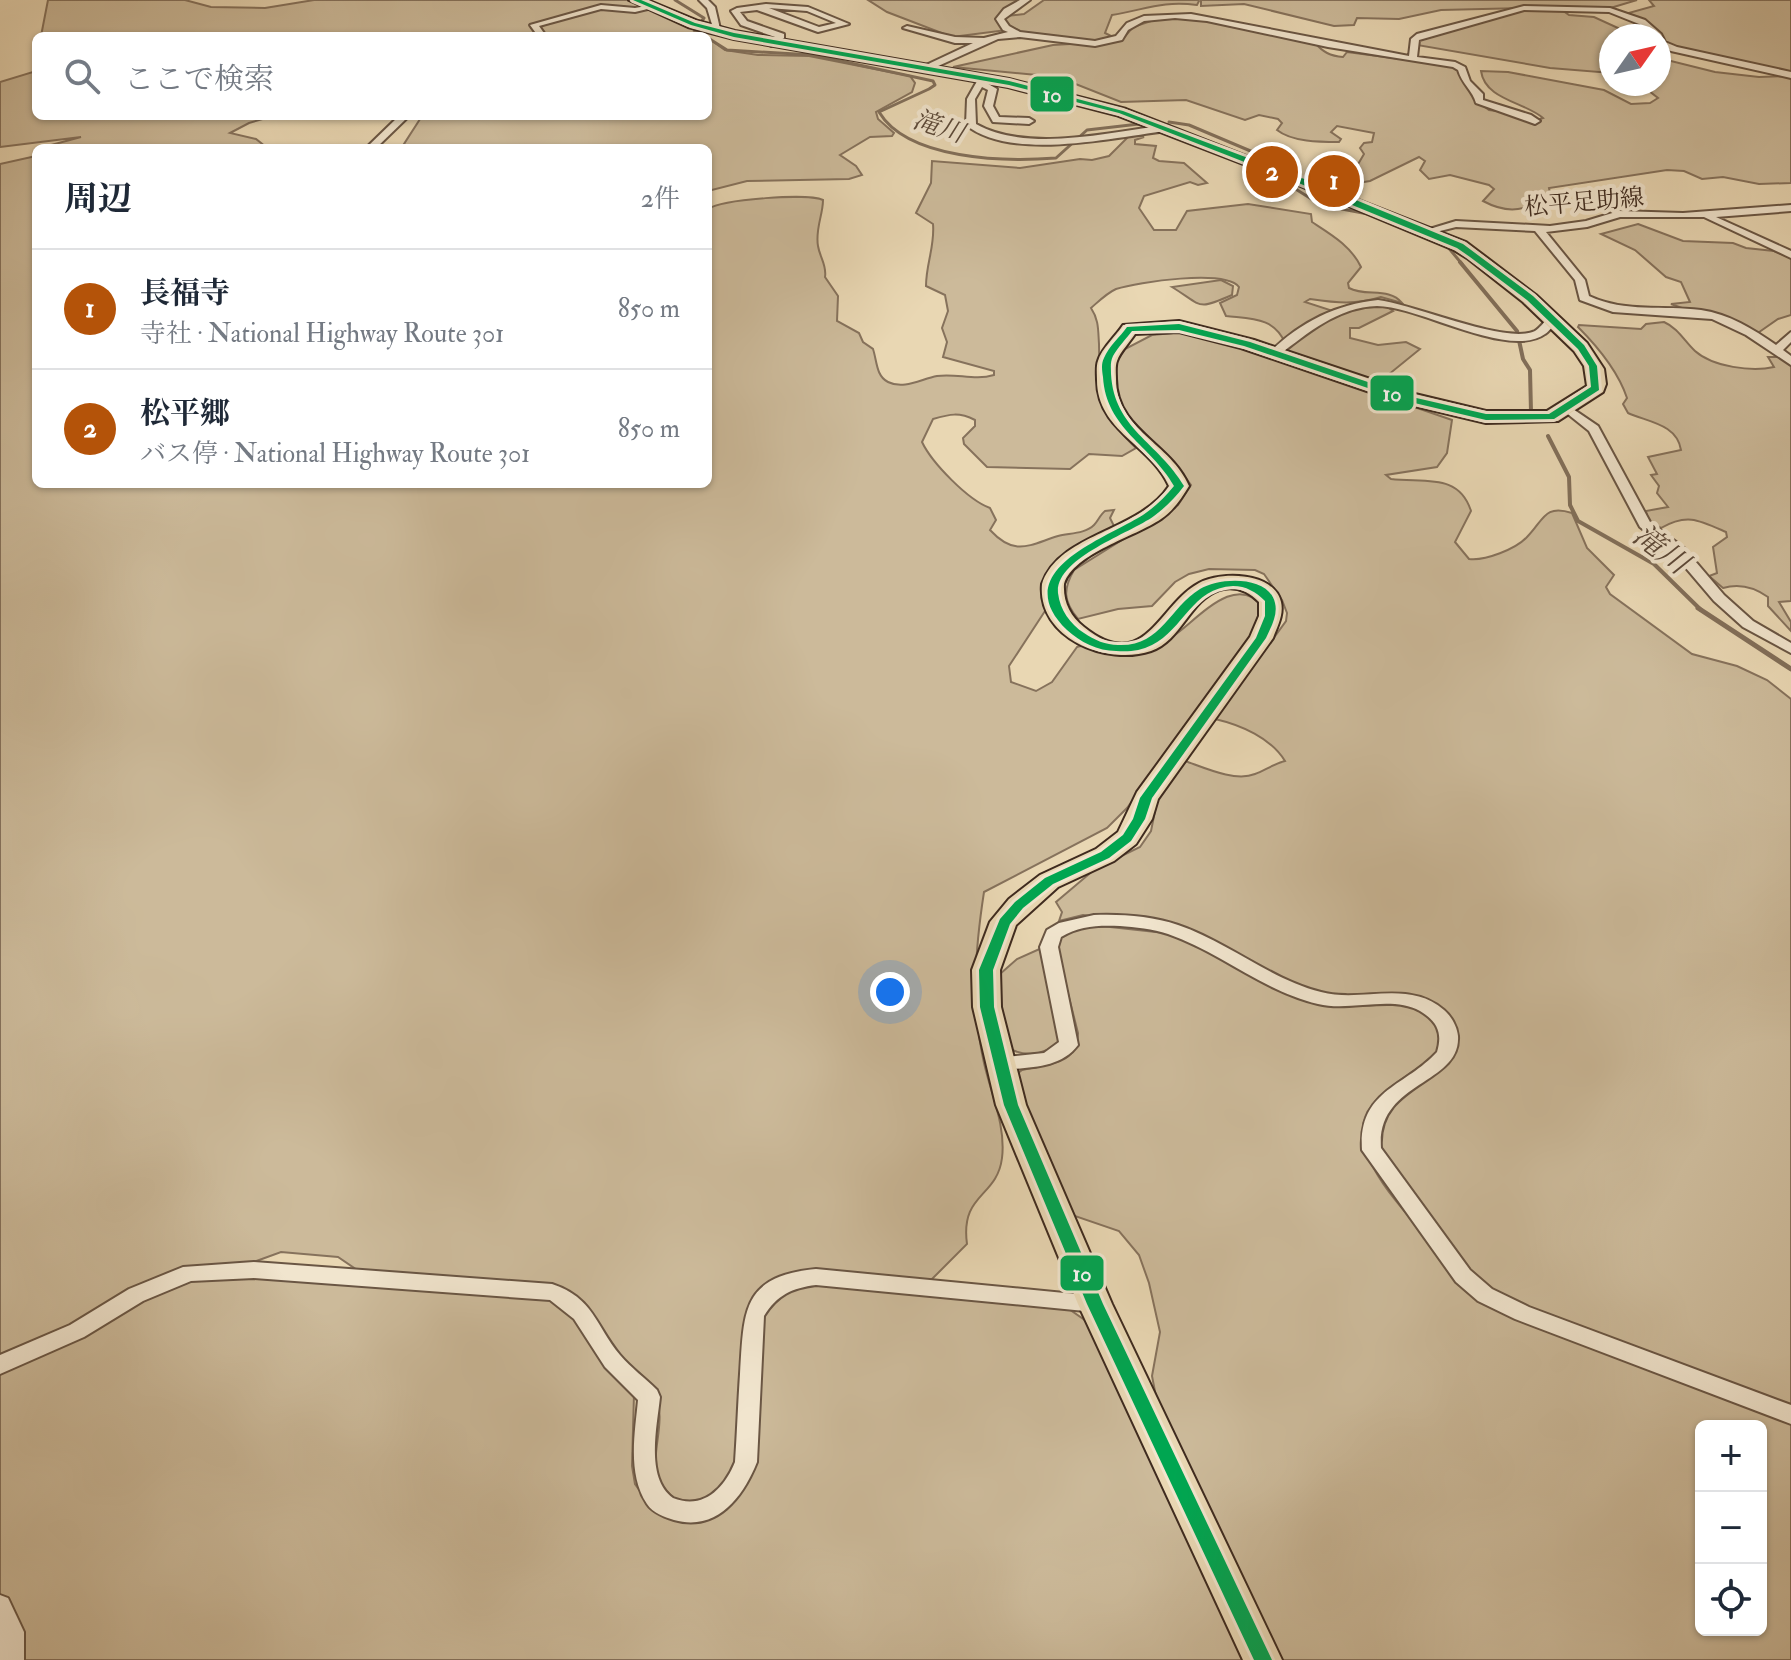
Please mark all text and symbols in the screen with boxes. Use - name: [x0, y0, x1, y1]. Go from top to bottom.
- north arrow: [1599, 24, 1671, 96]
- search box: [32, 32, 712, 120]
- icon: search: [60, 54, 104, 98]
- text: ここで検索: [124, 61, 274, 98]
- line badge: 10: [1029, 75, 1075, 113]
- text: 10: [1042, 81, 1062, 109]
- water label: 滝川: [909, 104, 971, 151]
- pin: 2: [1246, 142, 1298, 202]
- pin: 1: [1308, 151, 1360, 211]
- text: 周辺: [64, 178, 132, 221]
- street label: 松平足助線: [1523, 182, 1645, 223]
- text: 2件: [641, 183, 680, 215]
- text: 長福寺: [140, 275, 230, 312]
- text: 1: [85, 293, 95, 325]
- text: 850 m: [618, 293, 680, 325]
- text: 寺社 · National Highway Route 301: [140, 318, 504, 350]
- line badge: 10: [1369, 374, 1415, 412]
- text: 10: [1382, 380, 1402, 408]
- text: 松平郷: [140, 395, 230, 432]
- text: 2: [83, 413, 97, 445]
- text: 850 m: [618, 413, 680, 445]
- text: バス停 · National Highway Route 301: [140, 438, 530, 470]
- water label: 滝川: [1626, 517, 1698, 584]
- your location: [870, 972, 910, 1012]
- line badge: 10: [1059, 1254, 1105, 1292]
- text: 10: [1072, 1260, 1092, 1288]
- map controls: [1695, 1420, 1767, 1636]
- button: +: [1695, 1420, 1767, 1492]
- button: −: [1695, 1492, 1767, 1564]
- button: locate: [1695, 1564, 1767, 1636]

